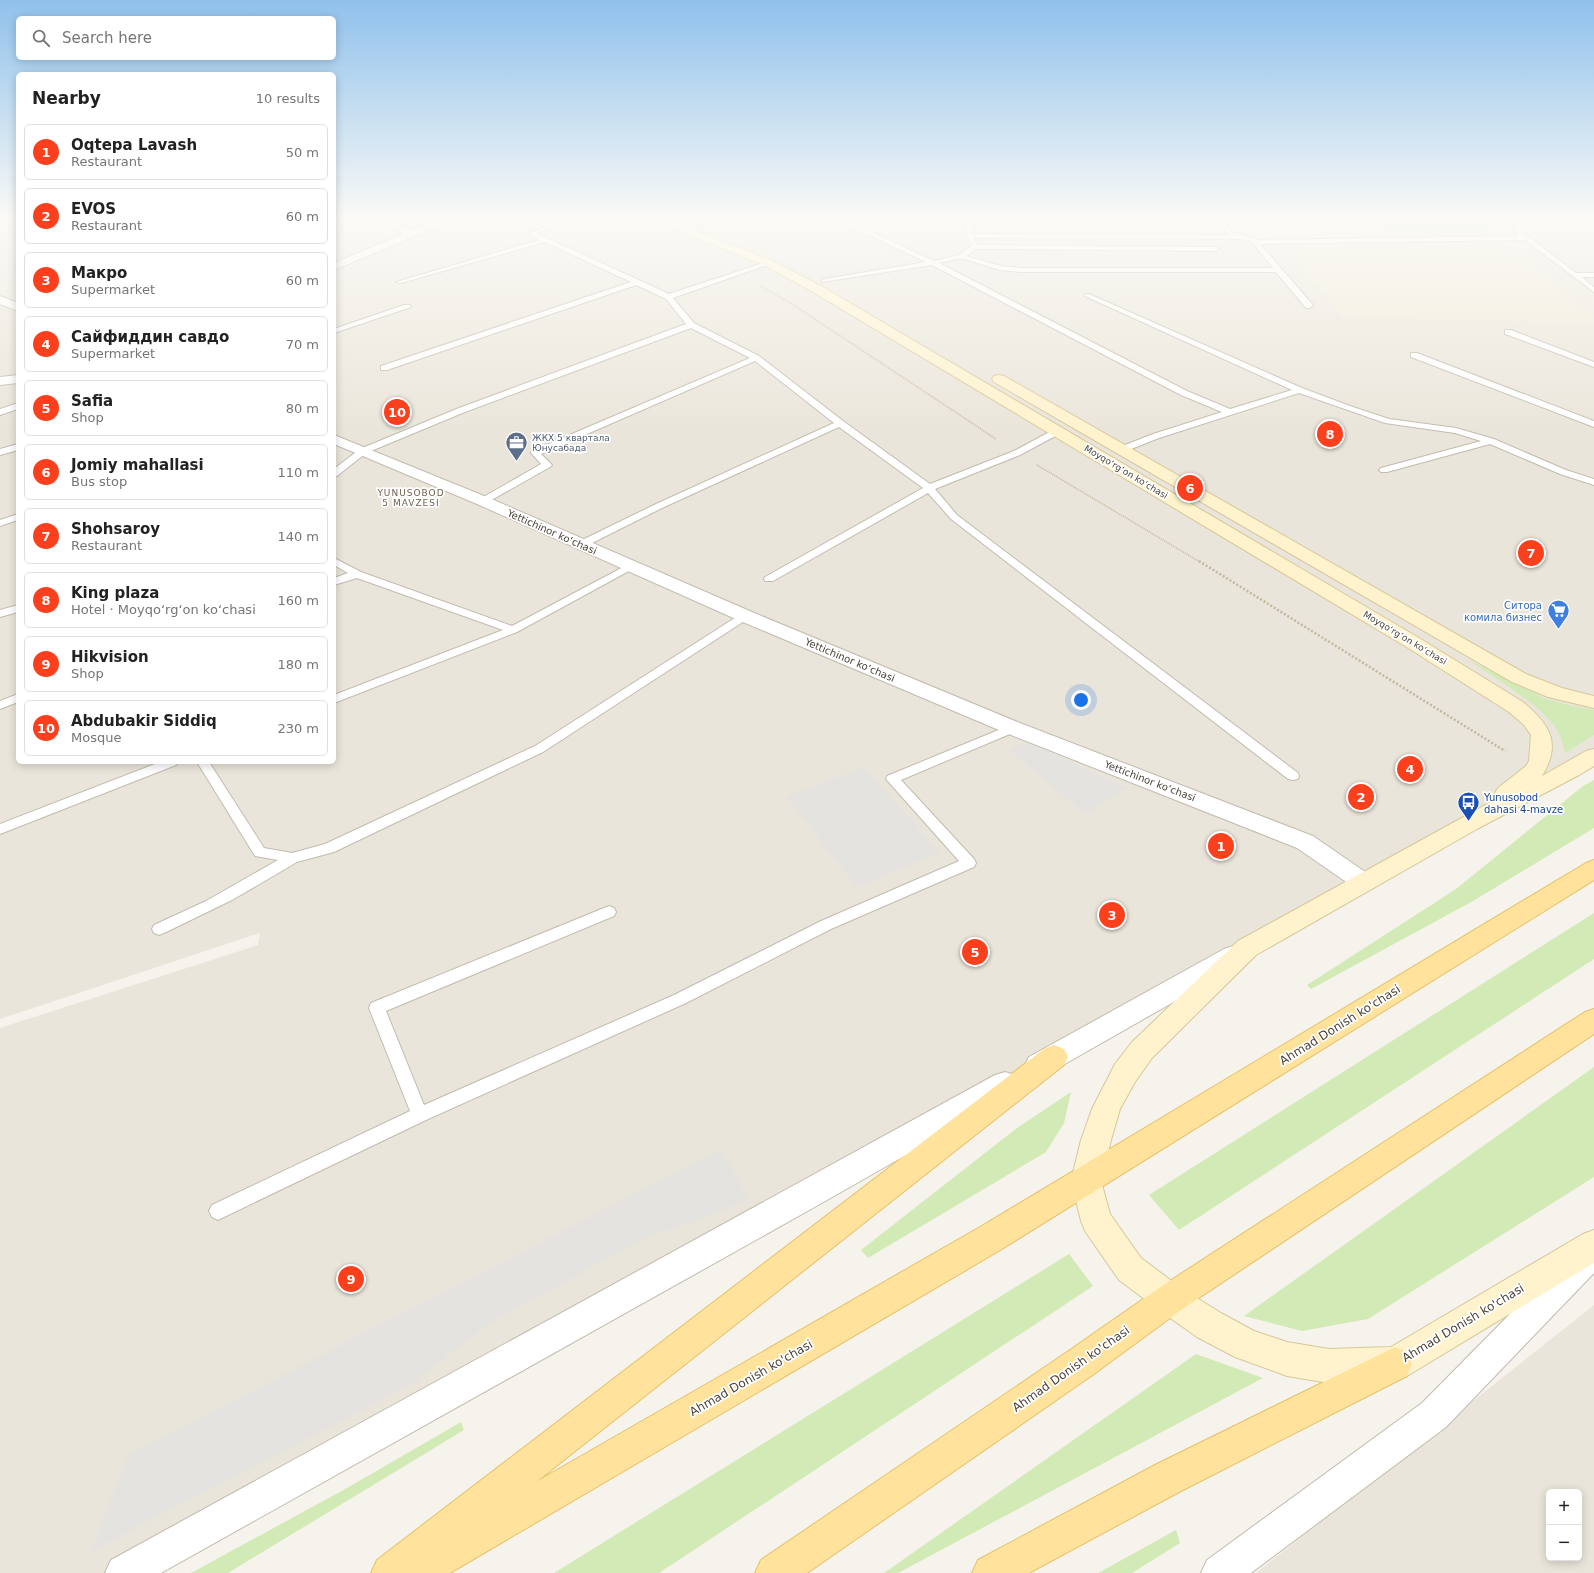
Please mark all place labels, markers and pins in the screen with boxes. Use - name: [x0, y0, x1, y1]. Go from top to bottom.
- pin: 10: [384, 397, 410, 427]
- pin: 8: [1317, 419, 1343, 449]
- office icon: ЖКХ 5 квартала Юнусабада: [504, 430, 530, 463]
- place label: ЖКХ 5 квартала Юнусабада: [532, 433, 610, 453]
- pin: 6: [1177, 473, 1203, 503]
- pin: 7: [1518, 538, 1544, 568]
- supermarket icon: Ситора комила бизнес: [1545, 598, 1571, 631]
- place label: Ситора комила бизнес: [1464, 600, 1542, 623]
- pin: 4: [1397, 754, 1423, 784]
- pin: 2: [1348, 782, 1374, 812]
- bus stop icon: Yunusobod dahasi 4-mavze: [1456, 790, 1482, 823]
- place label: Yunusobod dahasi 4-mavze: [1483, 792, 1563, 815]
- pin: 1: [1208, 831, 1234, 861]
- pin: 3: [1099, 900, 1125, 930]
- pin: 5: [962, 937, 988, 967]
- pin: 9: [338, 1264, 364, 1294]

